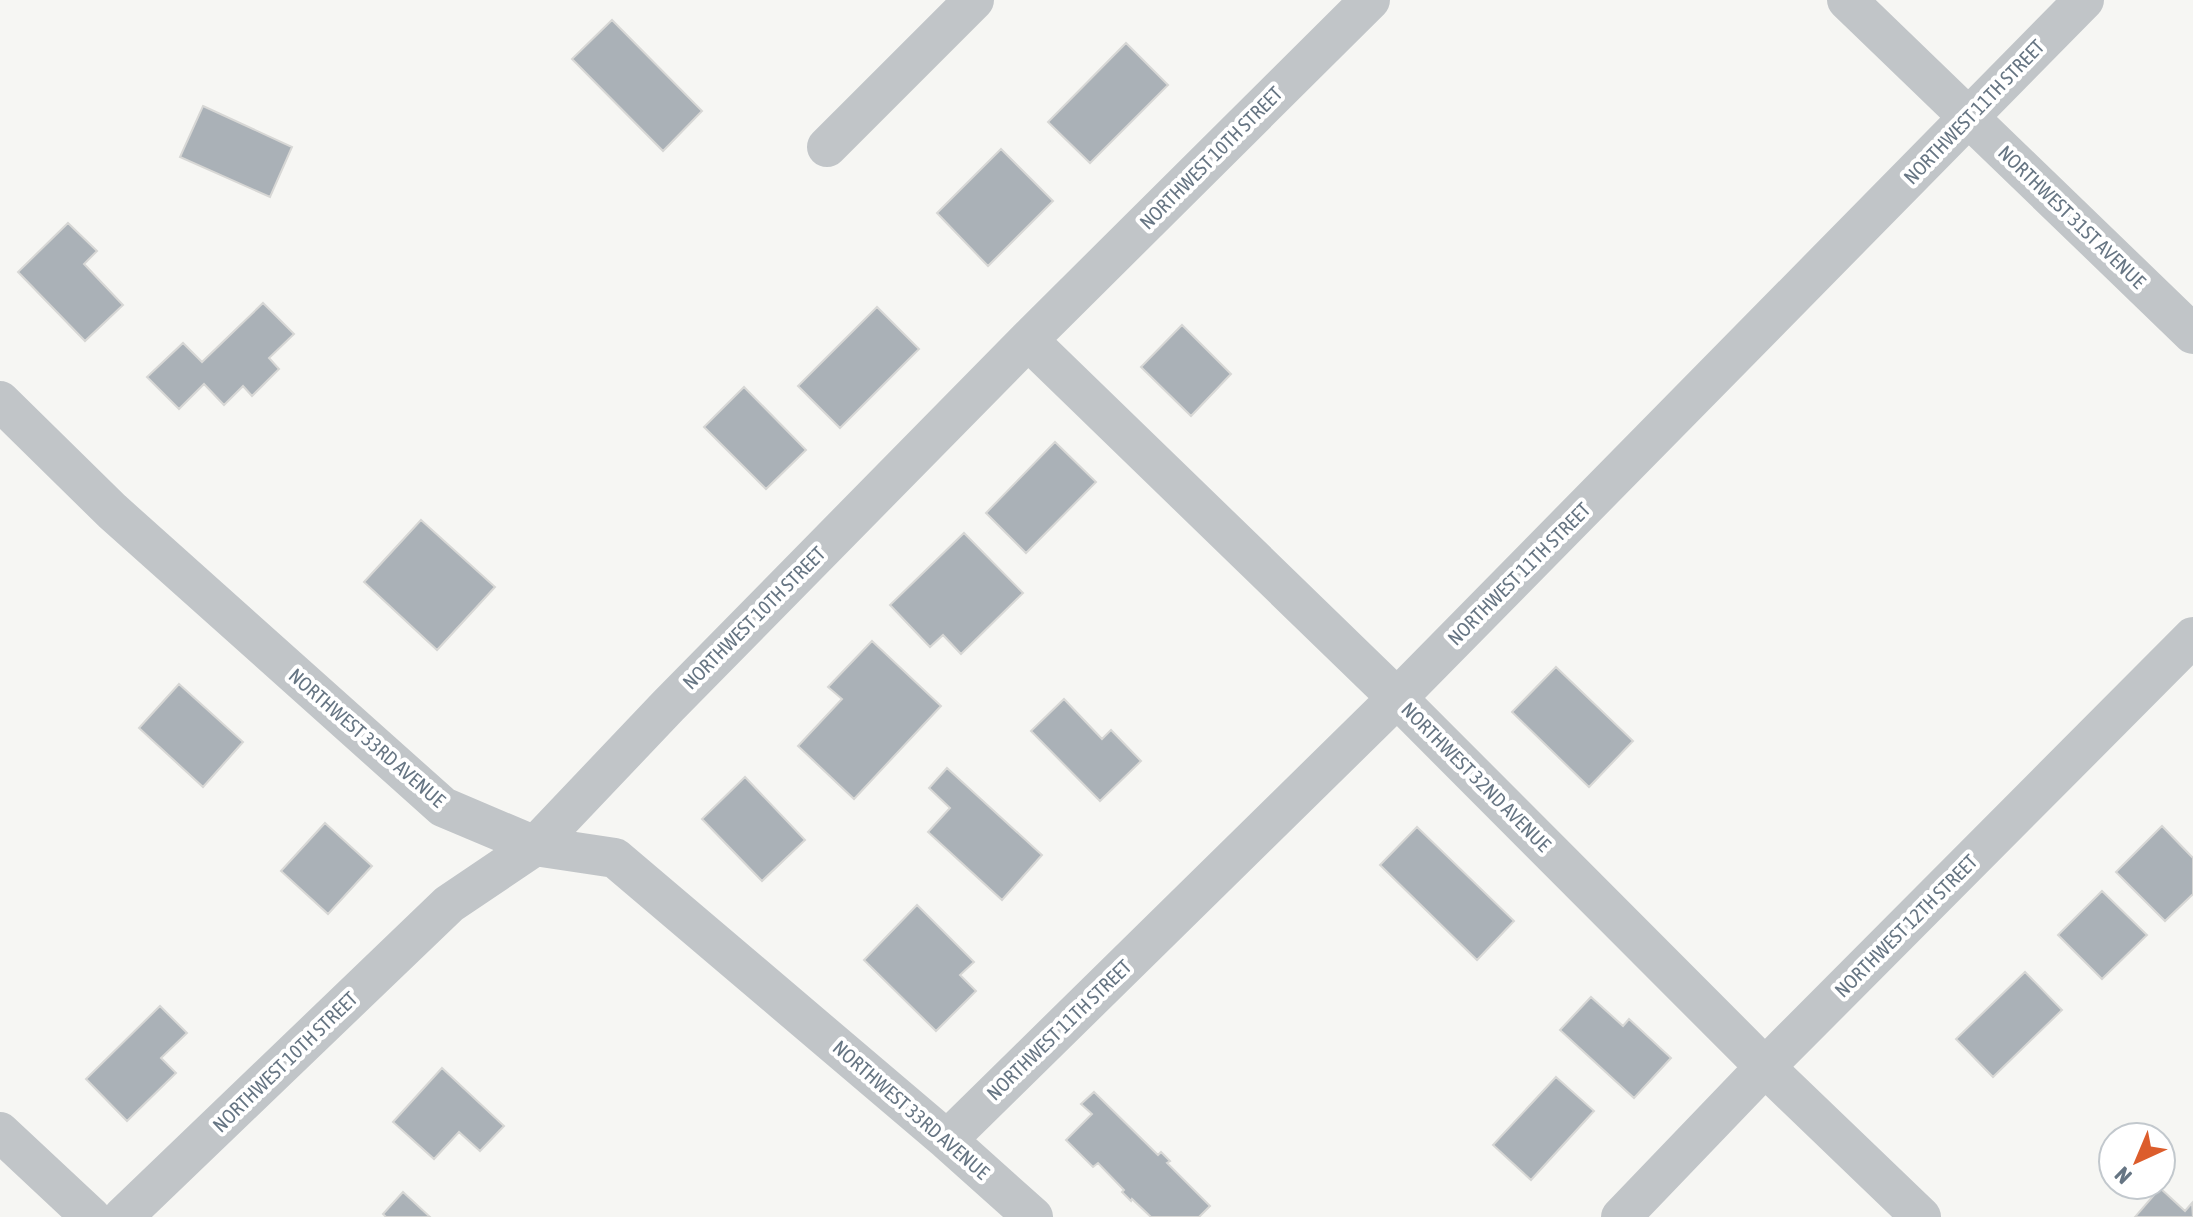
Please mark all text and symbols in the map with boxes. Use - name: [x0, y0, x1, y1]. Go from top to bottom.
- street label: NORTHWEST 11TH STREET: [1899, 35, 2049, 189]
- street label: NORTHWEST 10TH STREET: [1135, 82, 1287, 234]
- street label: NORTHWEST 31ST AVENUE: [1994, 141, 2151, 293]
- street label: NORTHWEST 11TH STREET: [1443, 498, 1595, 650]
- street label: NORTHWEST 10TH STREET: [678, 542, 830, 694]
- street label: NORTHWEST 33RD AVENUE: [285, 664, 450, 812]
- street label: NORTHWEST 32ND AVENUE: [1397, 697, 1556, 856]
- street label: NORTHWEST 12TH STREET: [1830, 850, 1982, 1002]
- street label: NORTHWEST 11TH STREET: [982, 955, 1136, 1105]
- street label: NORTHWEST 10TH STREET: [208, 987, 362, 1137]
- street label: NORTHWEST 33RD AVENUE: [829, 1036, 994, 1184]
- north arrow: [2097, 1121, 2177, 1201]
- text: N: [2109, 1162, 2137, 1189]

